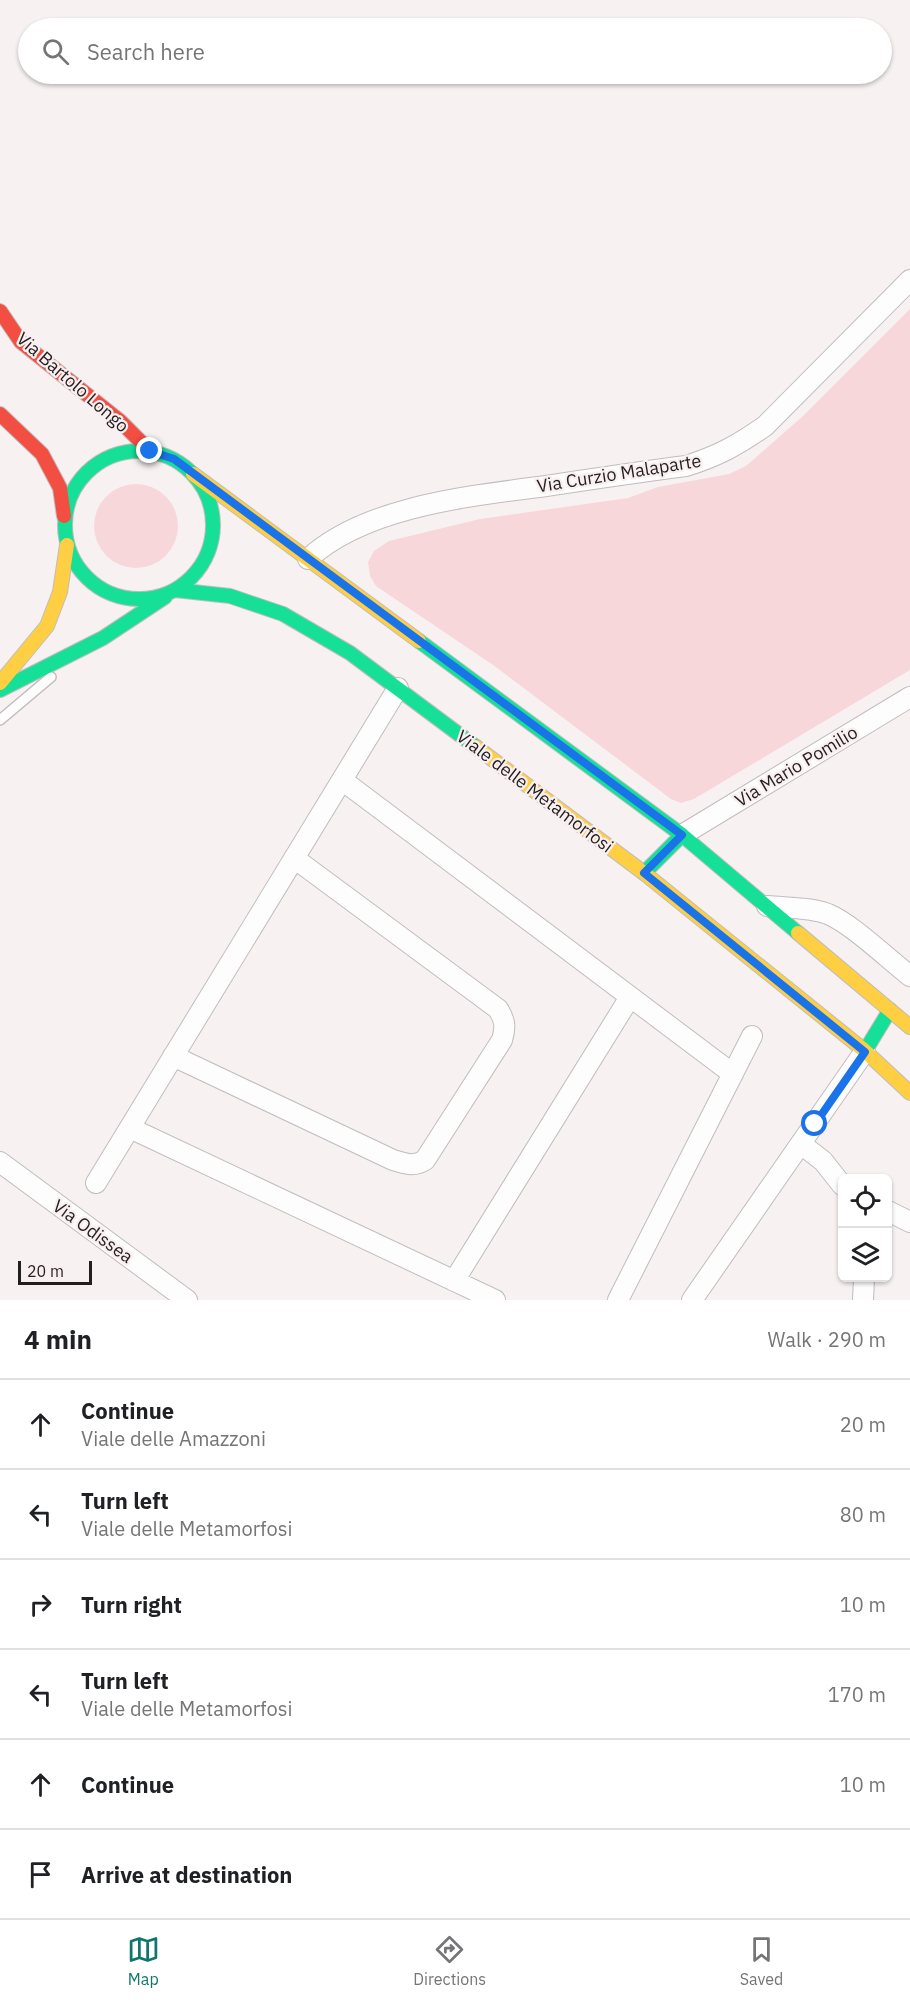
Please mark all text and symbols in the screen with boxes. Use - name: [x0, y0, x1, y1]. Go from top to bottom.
- search box: [18, 18, 892, 84]
- icon: search: [39, 35, 72, 68]
- text: Search here: [87, 37, 205, 66]
- street label: Via Bartolo Longo: [12, 327, 134, 437]
- route end: [136, 437, 162, 463]
- street label: Via Curzio Malaparte: [535, 449, 703, 497]
- street label: Via Mario Pomilio: [730, 720, 862, 812]
- street label: Viale delle Metamorfosi: [452, 725, 618, 857]
- route start: [801, 1110, 827, 1136]
- map controls: [838, 1174, 892, 1282]
- button: locate: [838, 1174, 892, 1228]
- street label: Via Odissea: [48, 1194, 138, 1268]
- button: layers: [838, 1228, 892, 1282]
- scale bar: [18, 1258, 92, 1286]
- text: 20 m: [27, 1261, 64, 1281]
- text: 4 min: [24, 1322, 92, 1356]
- text: Walk · 290 m: [768, 1326, 886, 1353]
- text: Continue: [81, 1396, 174, 1425]
- icon: ahead: [24, 1408, 57, 1441]
- text: 20 m: [840, 1411, 886, 1438]
- text: Viale delle Amazzoni: [81, 1425, 266, 1452]
- text: Turn left: [81, 1486, 169, 1515]
- icon: left: [24, 1498, 57, 1531]
- text: 80 m: [840, 1501, 886, 1528]
- text: Viale delle Metamorfosi: [81, 1515, 292, 1542]
- icon: right: [24, 1588, 57, 1621]
- text: Turn right: [81, 1590, 182, 1619]
- text: 10 m: [840, 1591, 886, 1618]
- text: Turn left: [81, 1666, 169, 1695]
- icon: left: [24, 1678, 57, 1711]
- text: 170 m: [828, 1681, 886, 1708]
- text: Viale delle Metamorfosi: [81, 1695, 292, 1722]
- icon: ahead: [24, 1768, 57, 1801]
- text: Continue: [81, 1770, 174, 1799]
- text: 10 m: [840, 1771, 886, 1798]
- icon: arrive: [24, 1858, 57, 1891]
- text: Arrive at destination: [81, 1860, 292, 1889]
- tab: Map: [127, 1933, 160, 1989]
- tab: Directions: [413, 1933, 486, 1989]
- tab: Saved: [740, 1933, 783, 1989]

